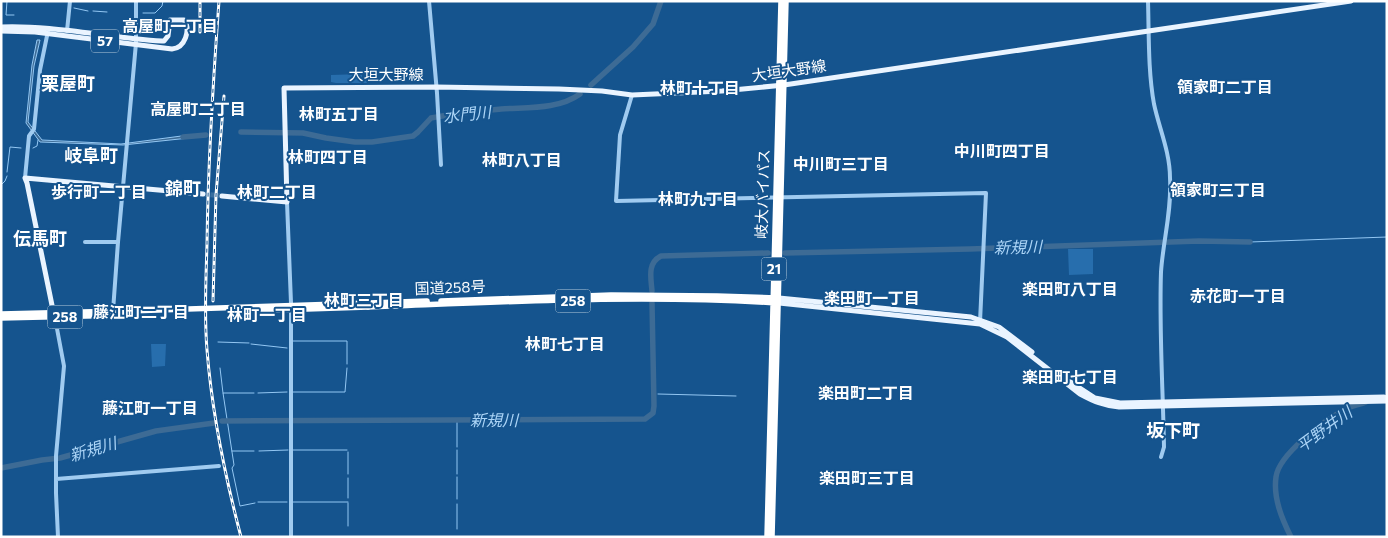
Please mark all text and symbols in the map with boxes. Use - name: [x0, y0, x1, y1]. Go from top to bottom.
- district label: 高屋町一丁目: [122, 16, 218, 35]
- road number: 57: [91, 29, 119, 52]
- street label: 大垣大野線: [750, 56, 827, 84]
- street label: 大垣大野線: [348, 65, 424, 83]
- district label: 栗屋町: [41, 72, 95, 94]
- district label: 領家町二丁目: [1177, 77, 1273, 96]
- district label: 林町十丁目: [660, 78, 740, 97]
- district label: 高屋町二丁目: [150, 99, 246, 118]
- water label: 水門川: [442, 101, 494, 125]
- district label: 林町五丁目: [299, 104, 379, 123]
- district label: 中川町四丁目: [954, 141, 1050, 160]
- district label: 岐阜町: [64, 144, 118, 166]
- district label: 林町四丁目: [288, 147, 368, 166]
- street label: 岐大バイパス: [751, 149, 773, 239]
- district label: 林町八丁目: [482, 150, 562, 169]
- district label: 中川町三丁目: [793, 154, 889, 173]
- district label: 錦町: [165, 177, 201, 199]
- district label: 領家町三丁目: [1170, 180, 1266, 199]
- district label: 歩行町一丁目: [51, 182, 147, 201]
- district label: 林町二丁目: [237, 182, 317, 201]
- district label: 林町九丁目: [658, 189, 738, 208]
- district label: 伝馬町: [13, 227, 67, 249]
- water label: 新規川: [994, 237, 1044, 256]
- road number: 21: [762, 258, 786, 280]
- street label: 国道258号: [414, 277, 486, 297]
- district label: 楽田町八丁目: [1022, 279, 1118, 298]
- district label: 赤花町一丁目: [1190, 286, 1286, 305]
- district label: 楽田町一丁目: [824, 288, 920, 307]
- district label: 林町三丁目: [324, 290, 404, 309]
- road number: 258: [556, 290, 590, 312]
- district label: 藤江町二丁目: [93, 302, 189, 321]
- district label: 林町一丁目: [227, 305, 307, 324]
- road number: 258: [48, 306, 82, 328]
- district label: 林町七丁目: [525, 334, 605, 353]
- district label: 楽田町七丁目: [1022, 367, 1118, 386]
- district label: 楽田町二丁目: [818, 383, 914, 402]
- district label: 藤江町一丁目: [102, 398, 198, 417]
- water label: 平野井川: [1292, 401, 1357, 455]
- water label: 新規川: [470, 410, 520, 429]
- district label: 坂下町: [1146, 419, 1200, 441]
- water label: 新規川: [67, 432, 120, 464]
- district label: 楽田町三丁目: [819, 468, 915, 487]

